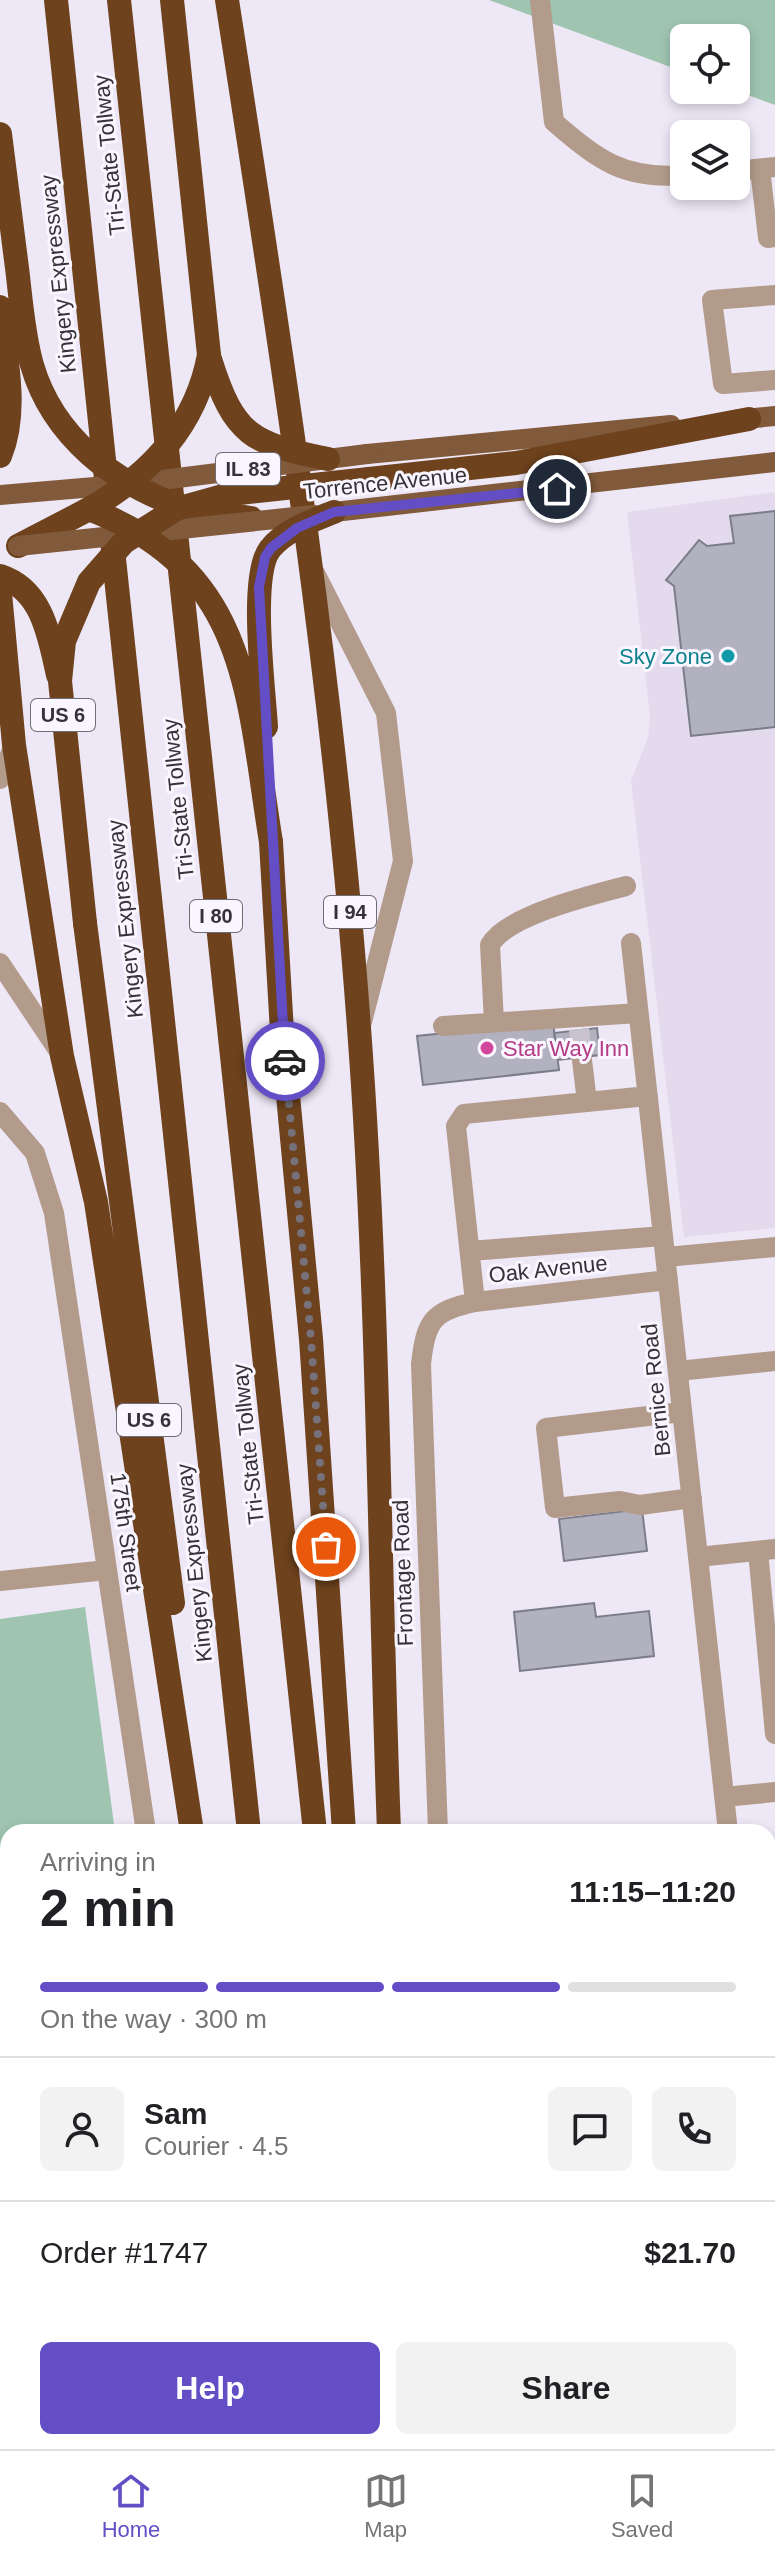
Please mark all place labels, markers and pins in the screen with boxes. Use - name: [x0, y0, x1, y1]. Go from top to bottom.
- pin: [523, 455, 591, 523]
- place label: Sky Zone: [619, 644, 712, 669]
- marker: Sky Zone: [719, 647, 737, 665]
- place label: Star Way Inn: [503, 1036, 629, 1061]
- marker: Star Way Inn: [478, 1039, 496, 1057]
- pin: [292, 1513, 360, 1581]

